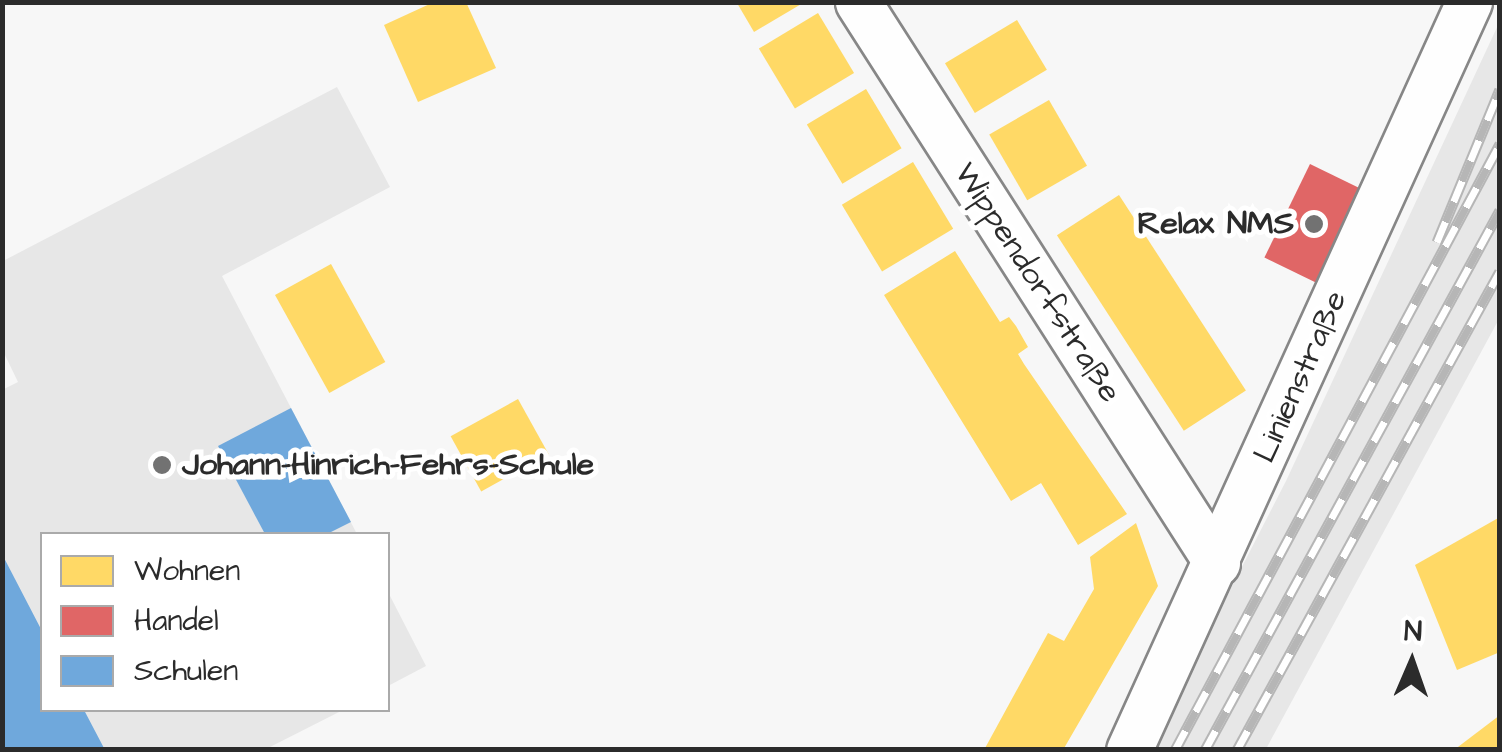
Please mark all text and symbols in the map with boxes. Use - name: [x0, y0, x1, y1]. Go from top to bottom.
- street label: Wippendorfstraße: [945, 156, 1129, 410]
- place label: Relax NMS: [1138, 205, 1294, 243]
- marker: Relax NMS: [1303, 213, 1325, 235]
- street label: Linienstraße: [1246, 285, 1356, 469]
- place label: Johann-Hinrich-Fehrs-Schule: [182, 446, 594, 484]
- marker: Johann-Hinrich-Fehrs-Schule: [151, 454, 173, 476]
- legend: [40, 532, 390, 712]
- text: Wohnen: [134, 550, 240, 592]
- text: Handel: [134, 600, 219, 642]
- north arrow: [1362, 612, 1462, 712]
- text: N: [1404, 612, 1423, 651]
- text: Schulen: [134, 650, 238, 692]

